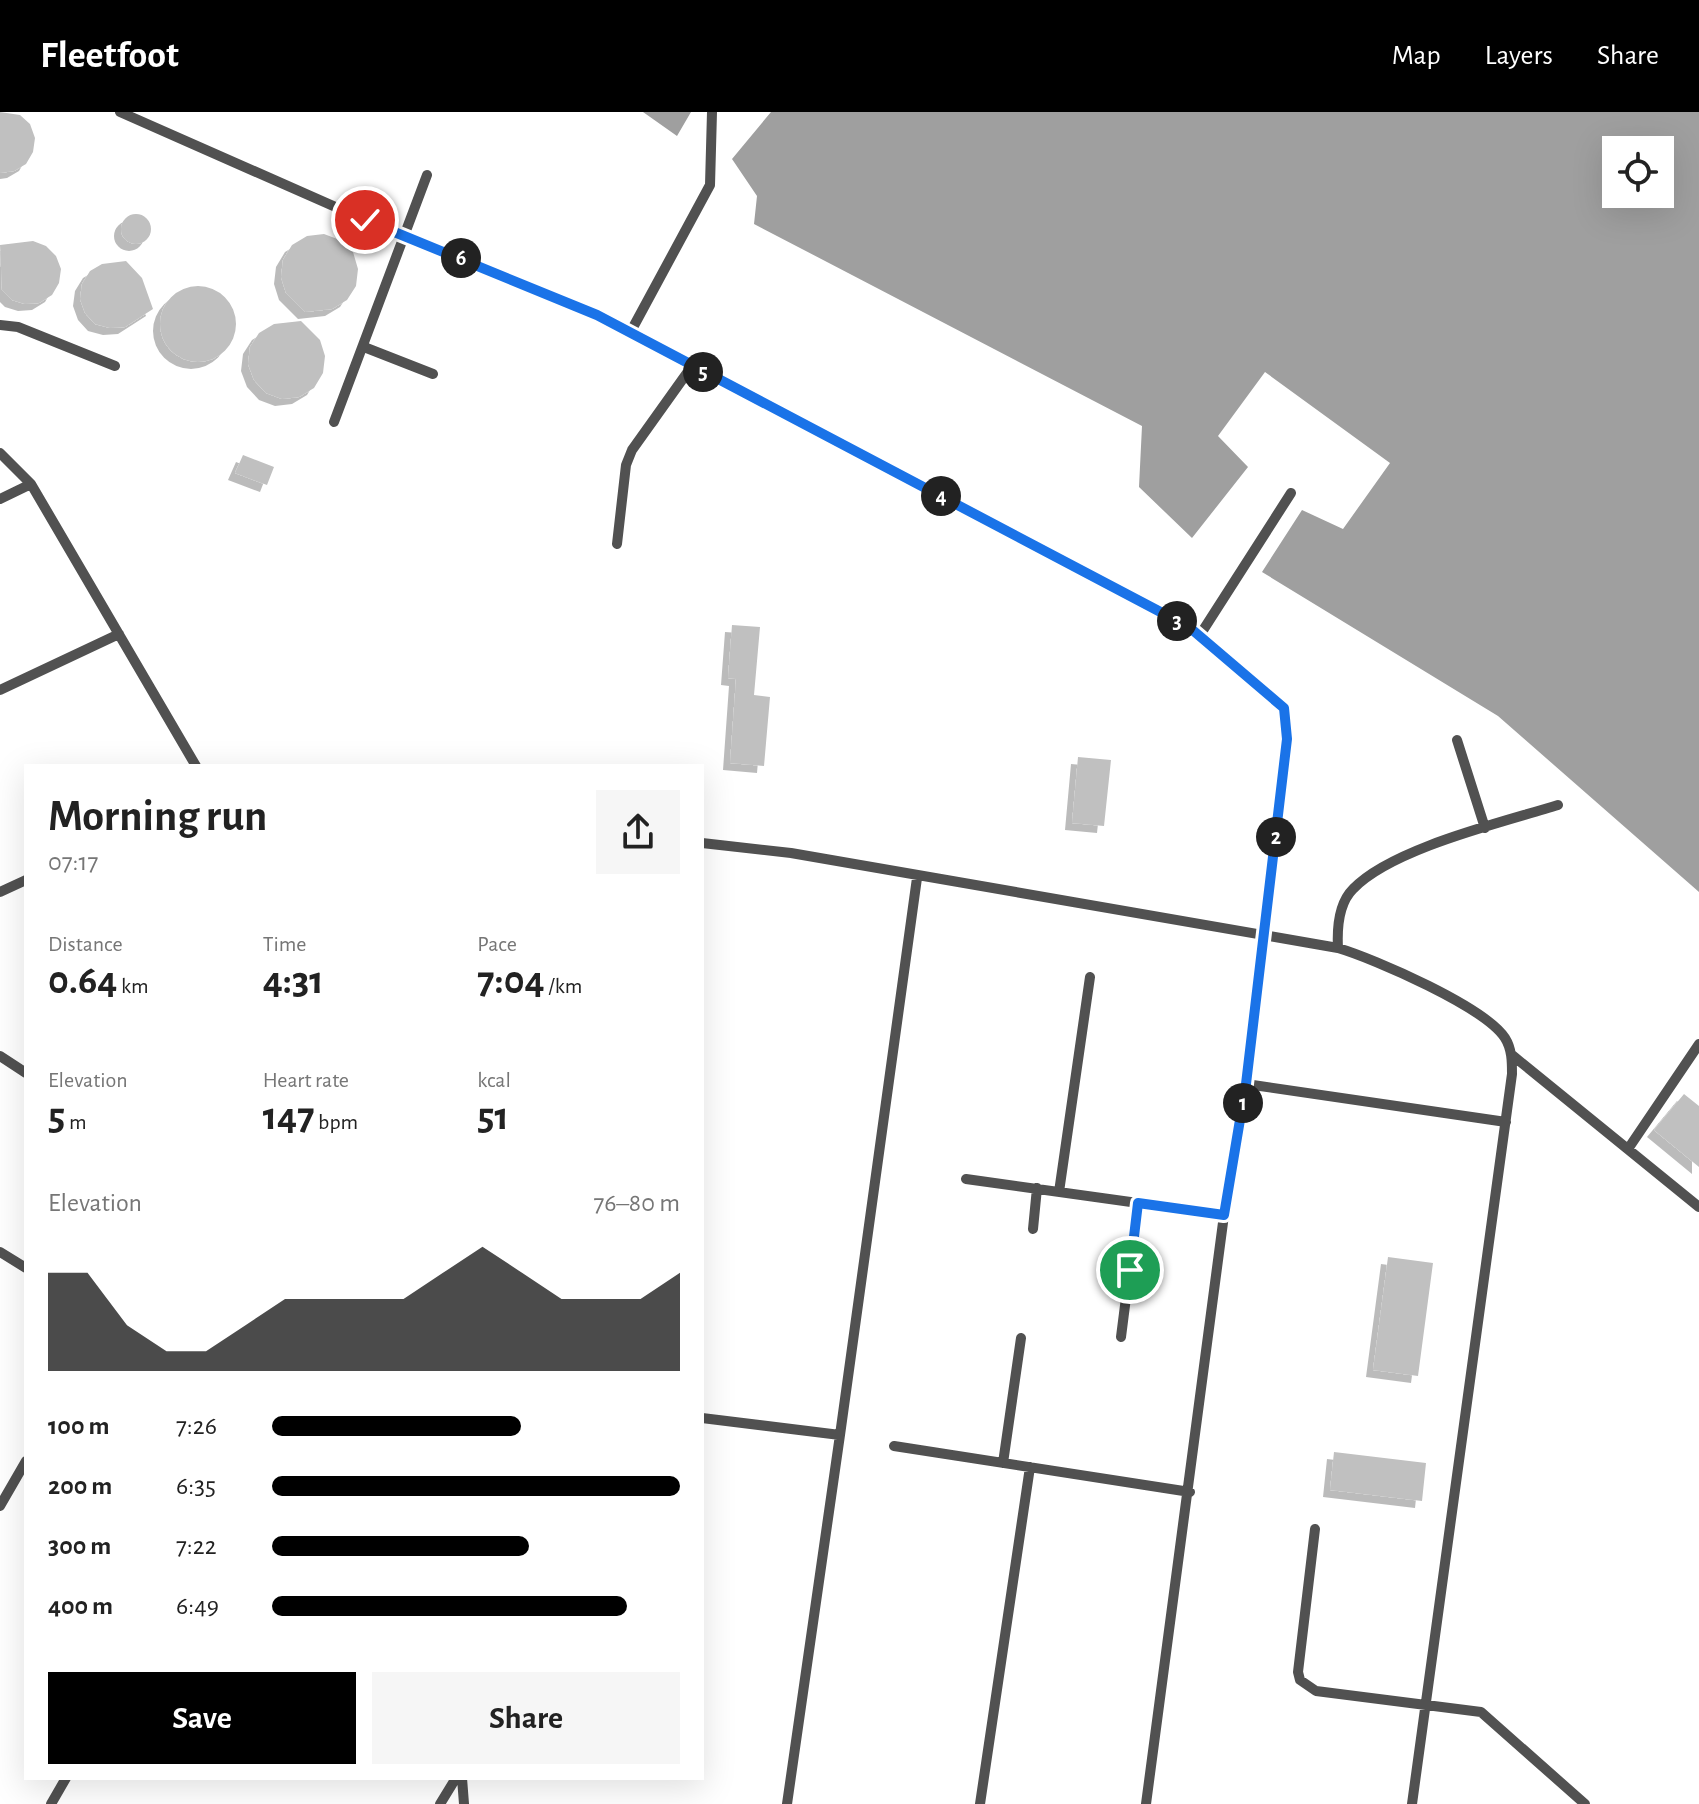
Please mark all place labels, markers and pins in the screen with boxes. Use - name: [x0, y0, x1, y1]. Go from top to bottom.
- pin: [331, 186, 399, 254]
- pin: 6: [441, 238, 481, 278]
- pin: 5: [683, 352, 723, 392]
- pin: 4: [921, 476, 961, 516]
- pin: 3: [1157, 601, 1197, 641]
- pin: 2: [1256, 817, 1296, 857]
- pin: 1: [1223, 1083, 1263, 1123]
- pin: [1096, 1236, 1164, 1304]

